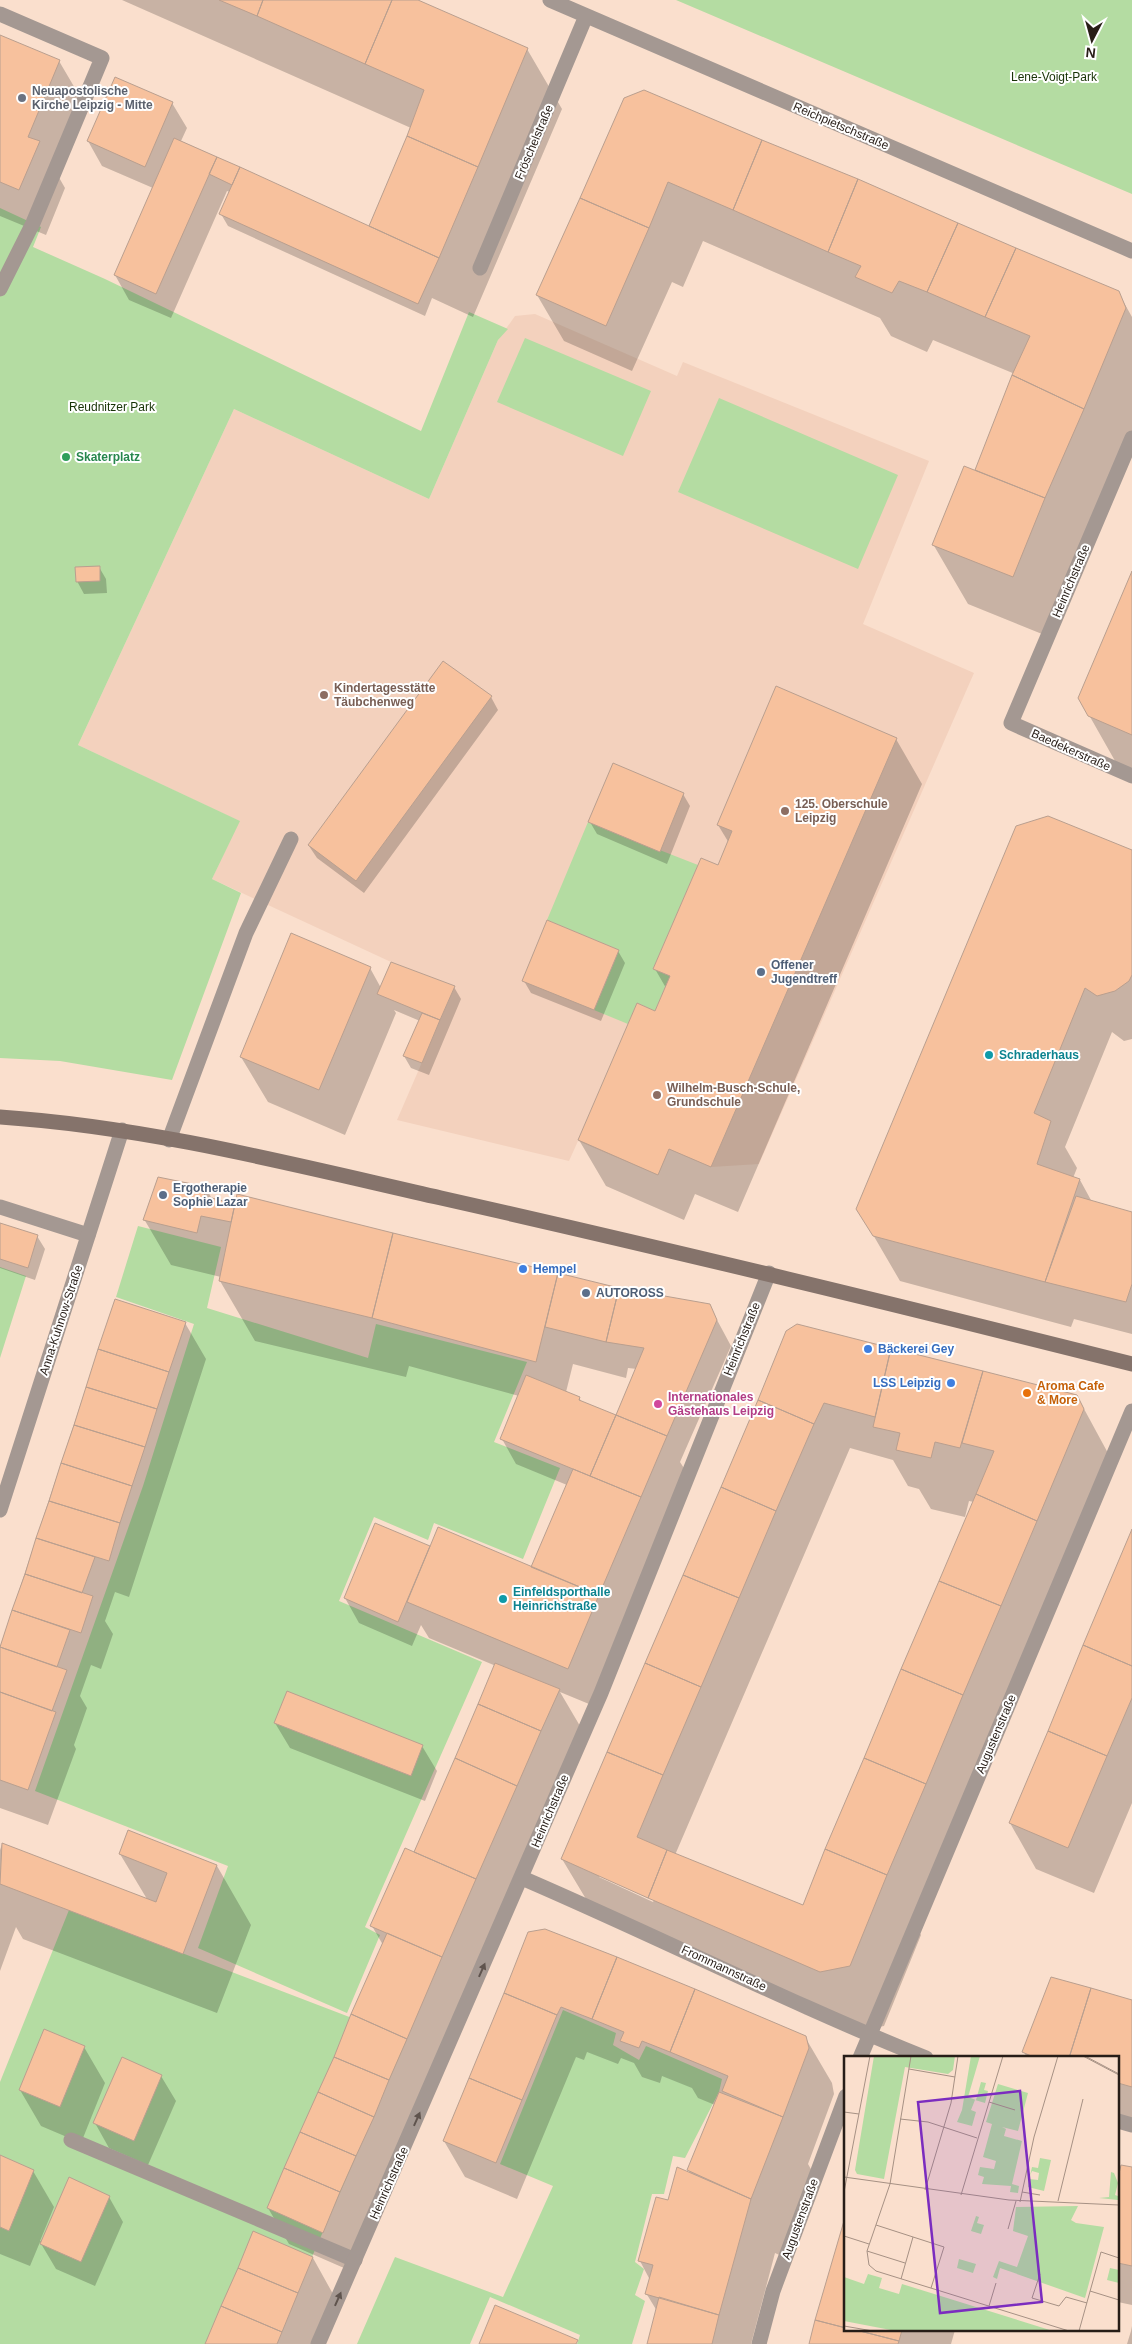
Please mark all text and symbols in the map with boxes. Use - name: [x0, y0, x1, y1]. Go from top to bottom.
- north arrow: [1067, 15, 1117, 65]
- text: N: [1085, 44, 1097, 61]
- park label: Lene-Voigt-Park: [1011, 70, 1098, 84]
- place label: Neuapostolische Kirche Leipzig - Mitte: [32, 84, 153, 112]
- marker: Neuapostolische Kirche Leipzig - Mitte: [16, 92, 28, 104]
- street label: Reichpietschstraße: [791, 99, 891, 153]
- street label: Fröschelstraße: [512, 102, 556, 182]
- park label: Reudnitzer Park: [69, 400, 156, 414]
- place label: Skaterplatz: [76, 450, 140, 464]
- marker: Skaterplatz: [60, 451, 72, 463]
- street label: Heinrichstraße: [1049, 542, 1093, 620]
- place label: Kindertagesstätte Täubchenweg: [334, 681, 436, 709]
- marker: Kindertagesstätte Täubchenweg: [318, 689, 330, 701]
- street label: Baedekerstraße: [1029, 726, 1113, 774]
- place label: 125. Oberschule Leipzig: [795, 797, 888, 825]
- marker: 125. Oberschule Leipzig: [779, 805, 791, 817]
- place label: Offener Jugendtreff: [771, 958, 838, 986]
- marker: Offener Jugendtreff: [755, 966, 767, 978]
- place label: Schraderhaus: [999, 1048, 1079, 1062]
- marker: Schraderhaus: [983, 1049, 995, 1061]
- place label: Wilhelm-Busch-Schule, Grundschule: [667, 1081, 800, 1109]
- marker: Wilhelm-Busch-Schule, Grundschule: [651, 1089, 663, 1101]
- place label: Ergotherapie Sophie Lazar: [173, 1181, 248, 1209]
- marker: Ergotherapie Sophie Lazar: [157, 1189, 169, 1201]
- place label: Hempel: [533, 1262, 576, 1276]
- street label: Anna-Kuhnow-Straße: [37, 1263, 86, 1377]
- marker: Hempel: [517, 1263, 529, 1275]
- place label: AUTOROSS: [596, 1286, 664, 1300]
- marker: AUTOROSS: [580, 1287, 592, 1299]
- street label: Heinrichstraße: [721, 1300, 763, 1378]
- place label: Bäckerei Gey: [878, 1342, 954, 1356]
- marker: Bäckerei Gey: [862, 1343, 874, 1355]
- place label: LSS Leipzig: [873, 1376, 941, 1390]
- marker: LSS Leipzig: [945, 1377, 957, 1389]
- place label: Aroma Cafe & More: [1037, 1379, 1105, 1407]
- marker: Aroma Cafe & More: [1021, 1387, 1033, 1399]
- place label: Internationales Gästehaus Leipzig: [668, 1390, 774, 1418]
- marker: Internationales Gästehaus Leipzig: [652, 1398, 664, 1410]
- place label: Einfeldsporthalle Heinrichstraße: [513, 1585, 611, 1613]
- marker: Einfeldsporthalle Heinrichstraße: [497, 1593, 509, 1605]
- street label: Augustenstraße: [973, 1692, 1019, 1776]
- street label: Heinrichstraße: [528, 1772, 572, 1850]
- street label: Frommannstraße: [679, 1942, 769, 1994]
- one-way arrow: [479, 1963, 487, 1977]
- inset map: [844, 2056, 1120, 2332]
- one-way arrow: [413, 2112, 421, 2126]
- street label: Heinrichstraße: [367, 2144, 411, 2221]
- street label: Augustenstraße: [779, 2176, 821, 2261]
- one-way arrow: [334, 2292, 342, 2306]

